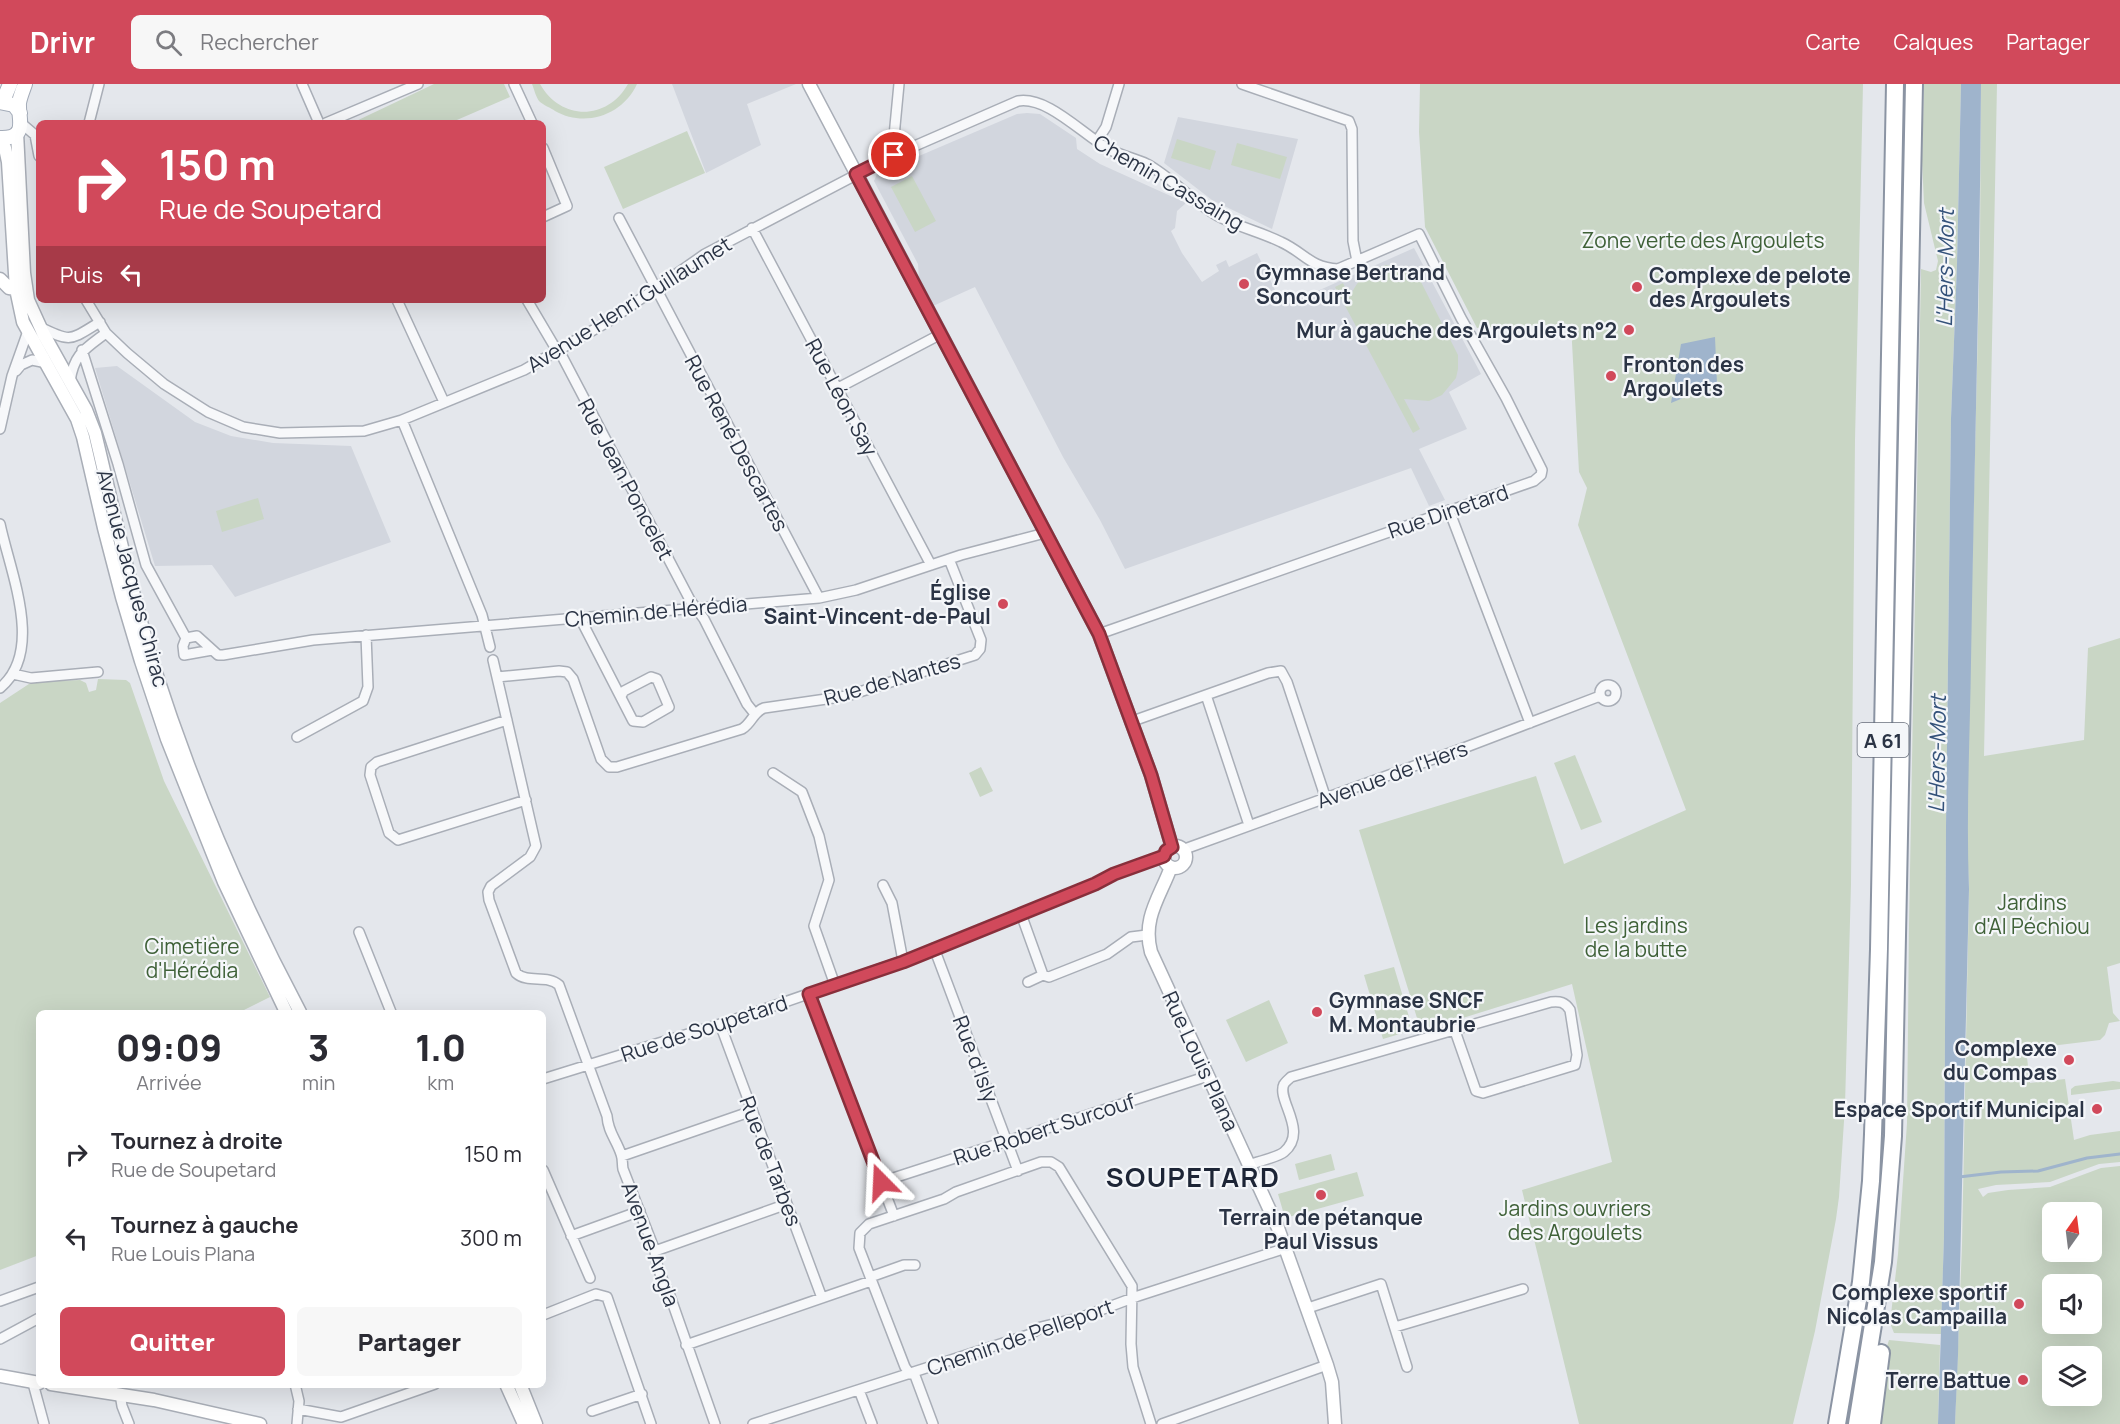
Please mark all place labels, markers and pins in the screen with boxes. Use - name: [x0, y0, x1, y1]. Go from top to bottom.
- pin: [868, 129, 919, 180]
- place label: Gymnase Bertrand Soncourt: [1256, 258, 1445, 310]
- place label: Complexe de pelote des Argoulets: [1649, 261, 1851, 313]
- marker: Gymnase Bertrand Soncourt: [1237, 277, 1251, 291]
- marker: Complexe de pelote des Argoulets: [1630, 280, 1644, 294]
- place label: Mur à gauche des Argoulets n°2: [1296, 316, 1617, 344]
- marker: Mur à gauche des Argoulets n°2: [1622, 323, 1636, 337]
- place label: Fronton des Argoulets: [1623, 350, 1744, 402]
- marker: Fronton des Argoulets: [1604, 369, 1618, 383]
- place label: Église Saint-Vincent-de-Paul: [763, 578, 991, 630]
- marker: Église Saint-Vincent-de-Paul: [996, 597, 1010, 611]
- place label: Gymnase SNCF M. Montaubrie: [1329, 986, 1484, 1038]
- marker: Gymnase SNCF M. Montaubrie: [1310, 1005, 1324, 1019]
- place label: Complexe du Compas: [1943, 1034, 2057, 1086]
- marker: Complexe du Compas: [2062, 1053, 2076, 1067]
- place label: Espace Sportif Municipal: [1834, 1095, 2085, 1123]
- marker: Espace Sportif Municipal: [2090, 1102, 2104, 1116]
- marker: Terrain de pétanque Paul Vissus: [1314, 1188, 1328, 1202]
- place label: Terrain de pétanque Paul Vissus: [1219, 1203, 1423, 1255]
- place label: Complexe sportif Nicolas Campailla: [1826, 1278, 2007, 1330]
- marker: Complexe sportif Nicolas Campailla: [2012, 1297, 2026, 1311]
- place label: Terre Battue: [1886, 1366, 2011, 1394]
- marker: Terre Battue: [2016, 1373, 2030, 1387]

